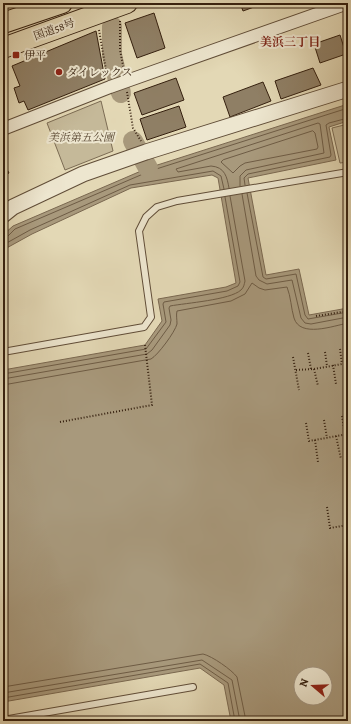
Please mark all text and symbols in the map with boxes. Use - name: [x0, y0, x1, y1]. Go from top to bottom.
- street label: 国道58号: [31, 15, 77, 44]
- district label: 美浜三丁目: [260, 34, 320, 50]
- place label: 伊平: [24, 48, 46, 63]
- marker: 伊平: [11, 50, 21, 60]
- place label: ダイレックス: [67, 65, 133, 80]
- marker: ダイレックス: [54, 67, 64, 77]
- park label: 美浜第五公園: [48, 130, 116, 145]
- north arrow: [293, 666, 333, 706]
- text: N: [296, 677, 312, 689]

